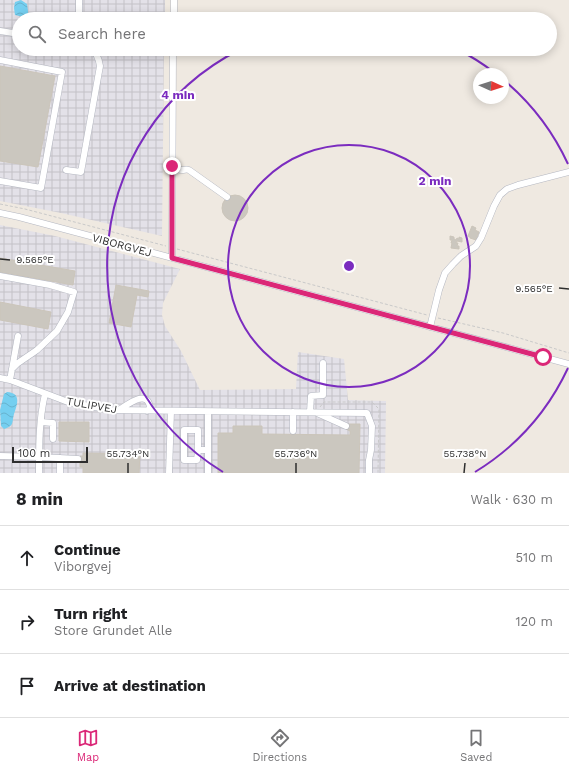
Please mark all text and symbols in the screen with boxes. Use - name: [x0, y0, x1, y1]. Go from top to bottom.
- search box: [12, 12, 557, 56]
- icon: search: [26, 23, 48, 45]
- text: Search here: [58, 25, 146, 43]
- north arrow: [473, 68, 509, 104]
- text: 4 min: [161, 88, 195, 102]
- route end: [163, 157, 181, 175]
- text: 2 min: [419, 174, 451, 188]
- street label: VIBORGVEJ: [91, 231, 153, 260]
- text: 9.565°E: [16, 254, 54, 265]
- centre of rings: [342, 259, 356, 273]
- text: 9.565°E: [515, 283, 553, 294]
- route start: [534, 348, 552, 366]
- street label: TULIPVEJ: [66, 395, 118, 416]
- scale bar: [12, 445, 88, 464]
- text: 100 m: [18, 447, 50, 460]
- text: 55.734°N: [107, 448, 149, 459]
- text: 55.736°N: [275, 448, 317, 459]
- text: 55.738°N: [444, 448, 486, 459]
- text: 8 min: [16, 489, 63, 509]
- text: Walk · 630 m: [470, 492, 553, 507]
- text: Continue: [54, 541, 121, 559]
- icon: ahead: [16, 547, 38, 569]
- text: 510 m: [515, 550, 553, 565]
- text: Viborgvej: [54, 559, 111, 574]
- text: Turn right: [54, 605, 127, 623]
- icon: right: [16, 611, 38, 633]
- text: 120 m: [515, 614, 553, 629]
- text: Store Grundet Alle: [54, 623, 172, 638]
- icon: arrive: [16, 675, 38, 697]
- text: Arrive at destination: [54, 677, 206, 695]
- tab: Map: [77, 727, 99, 764]
- tab: Directions: [253, 727, 307, 764]
- tab: Saved: [460, 727, 492, 764]

